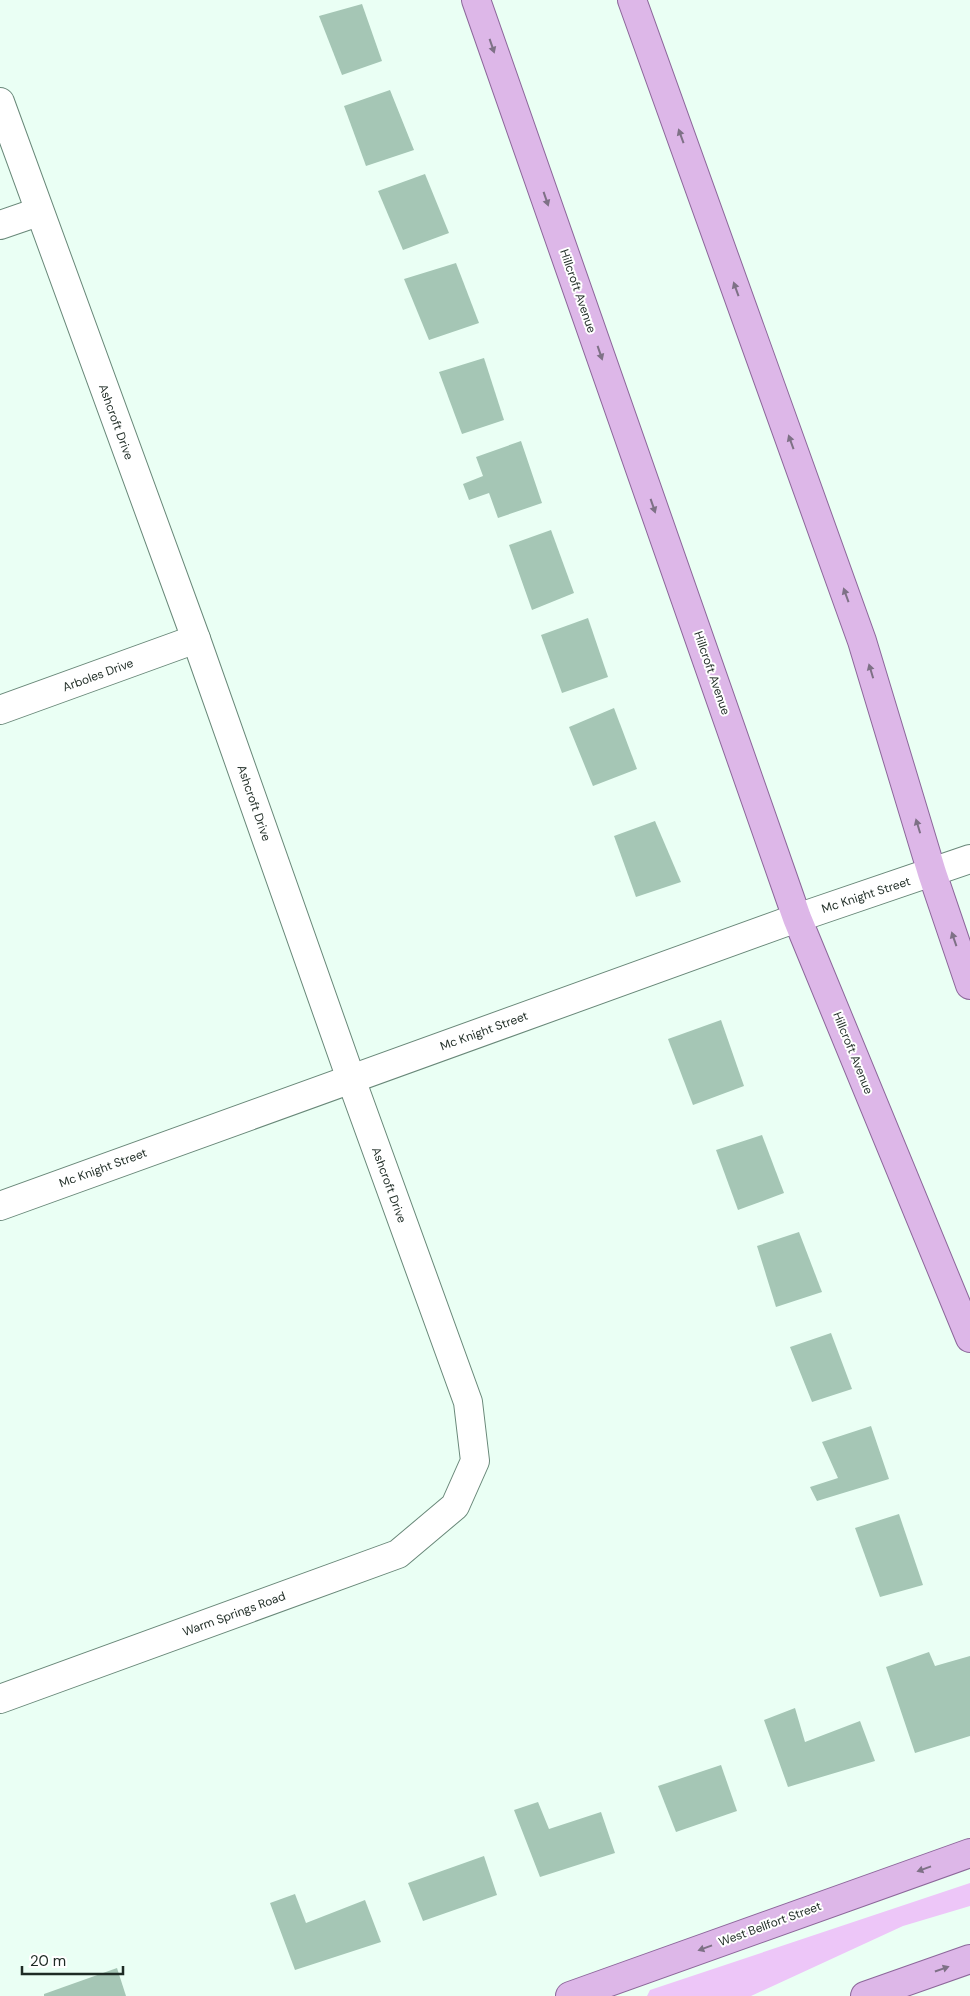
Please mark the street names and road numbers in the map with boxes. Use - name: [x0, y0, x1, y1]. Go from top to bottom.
- street label: Hillcroft Avenue: [556, 247, 600, 335]
- street label: Ashcroft Drive: [95, 382, 137, 462]
- street label: Hillcroft Avenue: [690, 629, 734, 717]
- street label: Arboles Drive: [60, 655, 136, 695]
- street label: Ashcroft Drive: [233, 763, 275, 843]
- street label: Mc Knight Street: [820, 873, 913, 917]
- street label: Mc Knight Street: [438, 1008, 530, 1054]
- street label: Hillcroft Avenue: [829, 1010, 877, 1097]
- street label: Mc Knight Street: [57, 1145, 149, 1191]
- street label: Ashcroft Drive: [368, 1145, 410, 1225]
- street label: Warm Springs Road: [180, 1588, 288, 1640]
- street label: West Bellfort Street: [716, 1898, 824, 1950]

